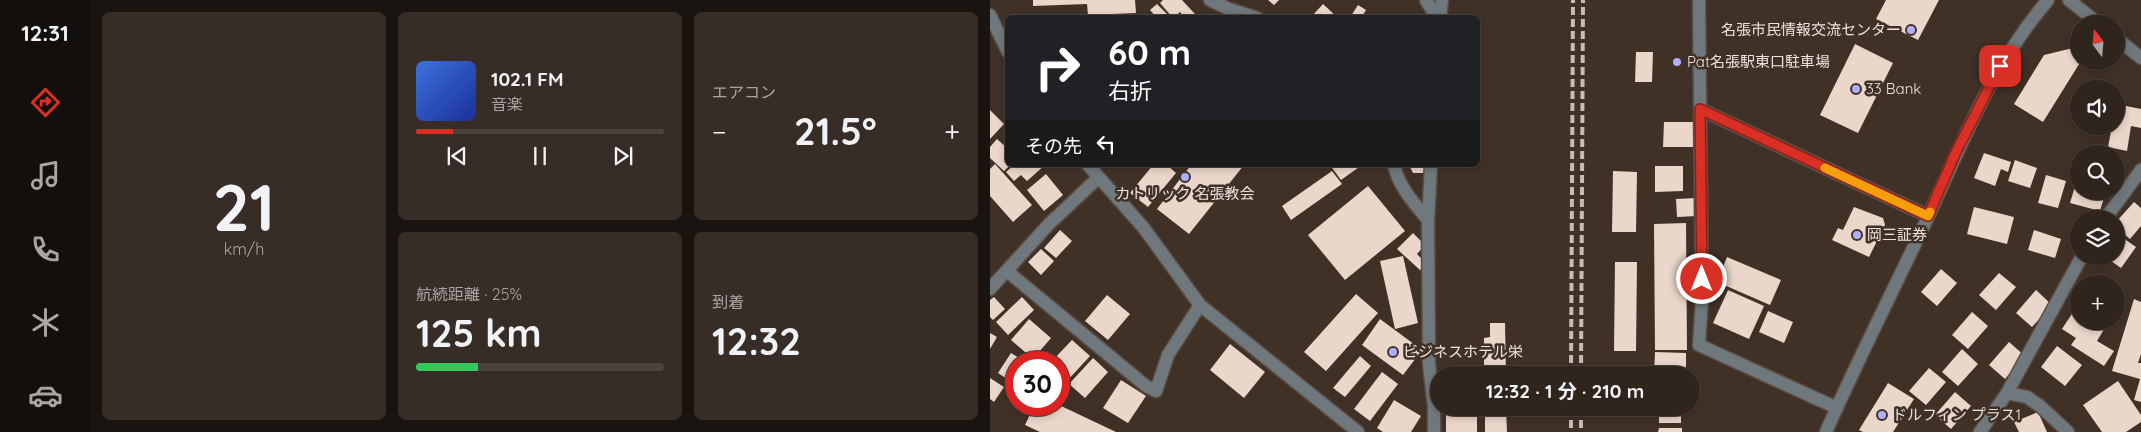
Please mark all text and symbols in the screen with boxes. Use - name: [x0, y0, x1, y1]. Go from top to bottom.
- north arrow: [2070, 15, 2125, 70]
- map controls: [2070, 15, 2125, 330]
- text: 12:31: [21, 19, 69, 47]
- place label: 名張市民情報交流センター: [1721, 20, 1901, 39]
- marker: 名張市民情報交流センター: [1905, 24, 1917, 36]
- text: 60 m: [1108, 30, 1191, 74]
- icon: right: [1025, 35, 1090, 100]
- pin: [1979, 45, 2021, 87]
- place label: Pat名張駅東口駐車場: [1687, 52, 1830, 71]
- icon: arrive: [1986, 52, 2014, 80]
- marker: Pat名張駅東口駐車場: [1671, 56, 1683, 68]
- text: 102.1 FM: [491, 67, 564, 91]
- text: 右折: [1108, 77, 1152, 105]
- place label: 33 Bank: [1866, 79, 1921, 98]
- button: sound: [2070, 80, 2125, 135]
- text: エアコン: [712, 82, 776, 102]
- marker: 33 Bank: [1850, 83, 1862, 95]
- icon: directions: [28, 85, 63, 120]
- text: 音楽: [491, 94, 523, 114]
- text: 21.5°: [794, 107, 877, 155]
- text: −: [712, 114, 727, 149]
- text: +: [944, 114, 960, 149]
- icon: left: [1092, 130, 1120, 158]
- text: その先: [1025, 134, 1082, 158]
- icon: previous: [443, 142, 471, 170]
- icon: pause: [526, 142, 554, 170]
- icon: next: [609, 142, 637, 170]
- button: search: [2070, 145, 2125, 200]
- icon: music: [28, 158, 63, 193]
- text: 21: [213, 166, 275, 247]
- marker: カトリック 名張教会: [1179, 171, 1191, 183]
- place label: カトリック 名張教会: [1115, 184, 1255, 203]
- button: layers: [2070, 210, 2125, 265]
- place label: 岡三証券: [1867, 225, 1927, 244]
- marker: 岡三証券: [1851, 229, 1863, 241]
- icon: phone: [28, 232, 63, 267]
- text: km/h: [224, 239, 264, 259]
- position arrow: [1675, 252, 1727, 304]
- button: +: [2070, 275, 2125, 330]
- text: 航続距離 · 25%: [416, 284, 522, 304]
- text: 到着: [712, 292, 744, 312]
- icon: climate: [28, 305, 63, 340]
- text: 125 km: [416, 309, 542, 357]
- text: 12:32: [712, 317, 801, 365]
- place label: ビジネスホテル栄: [1403, 342, 1523, 361]
- marker: ビジネスホテル栄: [1387, 346, 1399, 358]
- speed limit sign: 30: [1005, 351, 1070, 416]
- icon: car: [28, 378, 63, 413]
- text: 12:32 · 1 分 · 210 m: [1486, 379, 1644, 403]
- place label: ドルフィン プラス1: [1892, 405, 2021, 424]
- marker: ドルフィン プラス1: [1876, 409, 1888, 421]

